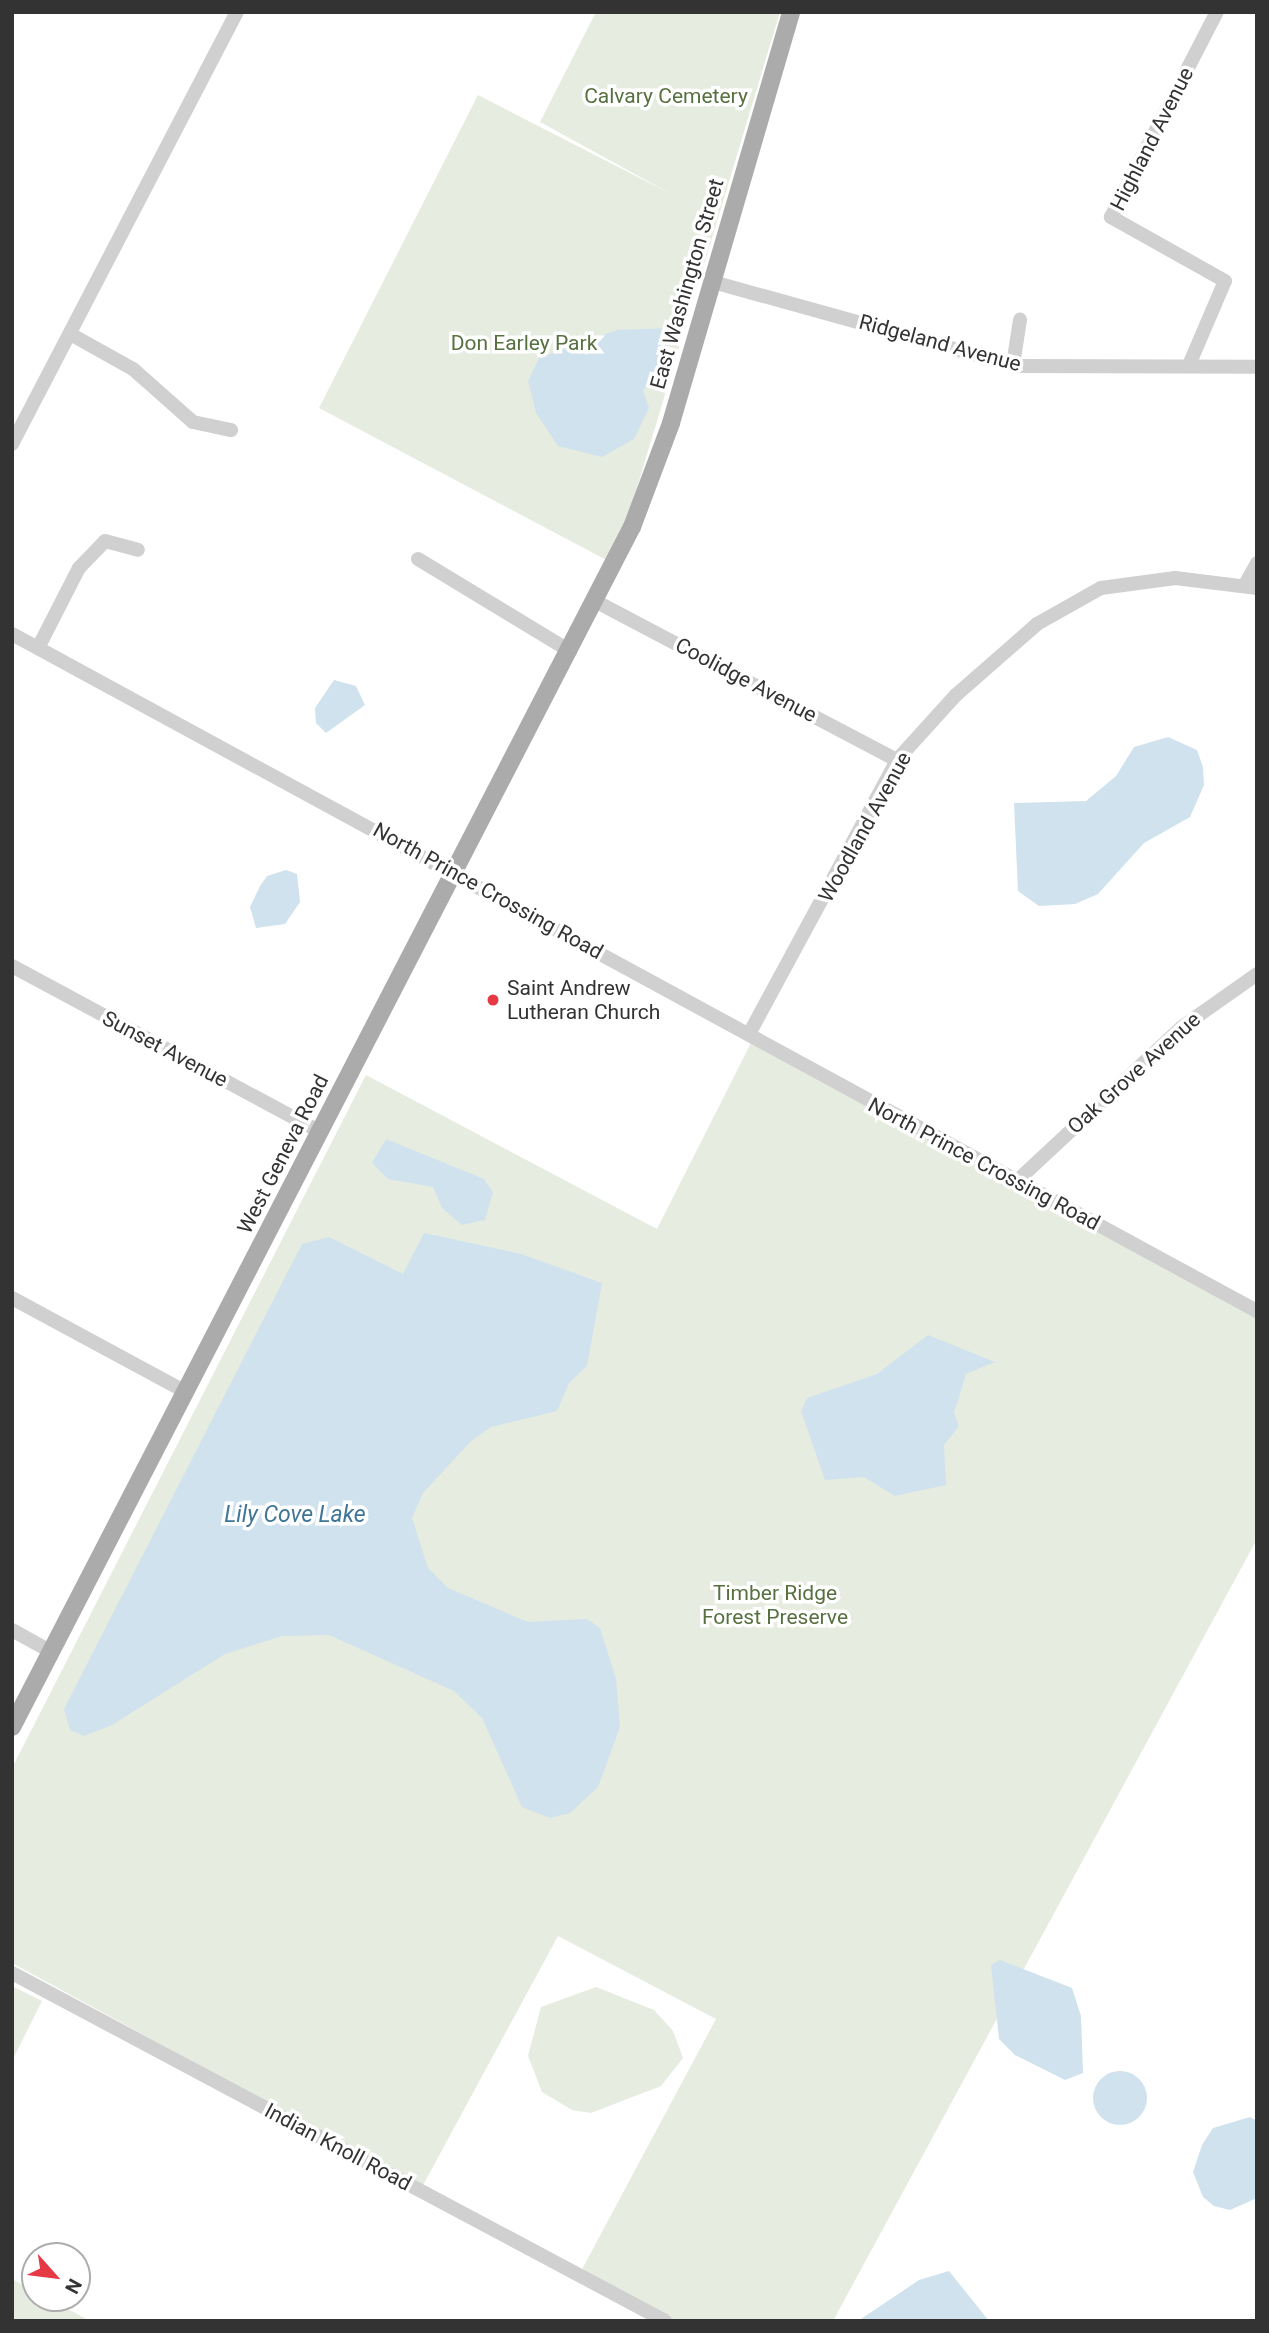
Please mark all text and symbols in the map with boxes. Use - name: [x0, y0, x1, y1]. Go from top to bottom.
- street label: Highland Avenue: [1105, 63, 1199, 215]
- park label: Calvary Cemetery: [584, 83, 748, 109]
- street label: East Washington Street: [645, 176, 729, 392]
- street label: Ridgeland Avenue: [856, 309, 1024, 377]
- park label: Don Earley Park: [451, 330, 597, 356]
- street label: Coolidge Avenue: [671, 632, 821, 728]
- street label: Woodland Avenue: [813, 747, 917, 907]
- street label: North Prince Crossing Road: [369, 817, 607, 965]
- place label: Saint Andrew Lutheran Church: [507, 975, 660, 1025]
- marker: Saint Andrew Lutheran Church: [485, 992, 501, 1008]
- street label: Sunset Avenue: [98, 1005, 232, 1093]
- street label: Oak Grove Avenue: [1062, 1007, 1206, 1139]
- street label: West Geneva Road: [232, 1070, 334, 1238]
- street label: North Prince Crossing Road: [864, 1092, 1104, 1236]
- water label: Lily Cove Lake: [224, 1501, 366, 1529]
- park label: Timber Ridge Forest Preserve: [702, 1580, 848, 1630]
- street label: Indian Knoll Road: [260, 2098, 416, 2196]
- north arrow: [21, 2242, 91, 2312]
- text: N: [60, 2275, 87, 2297]

